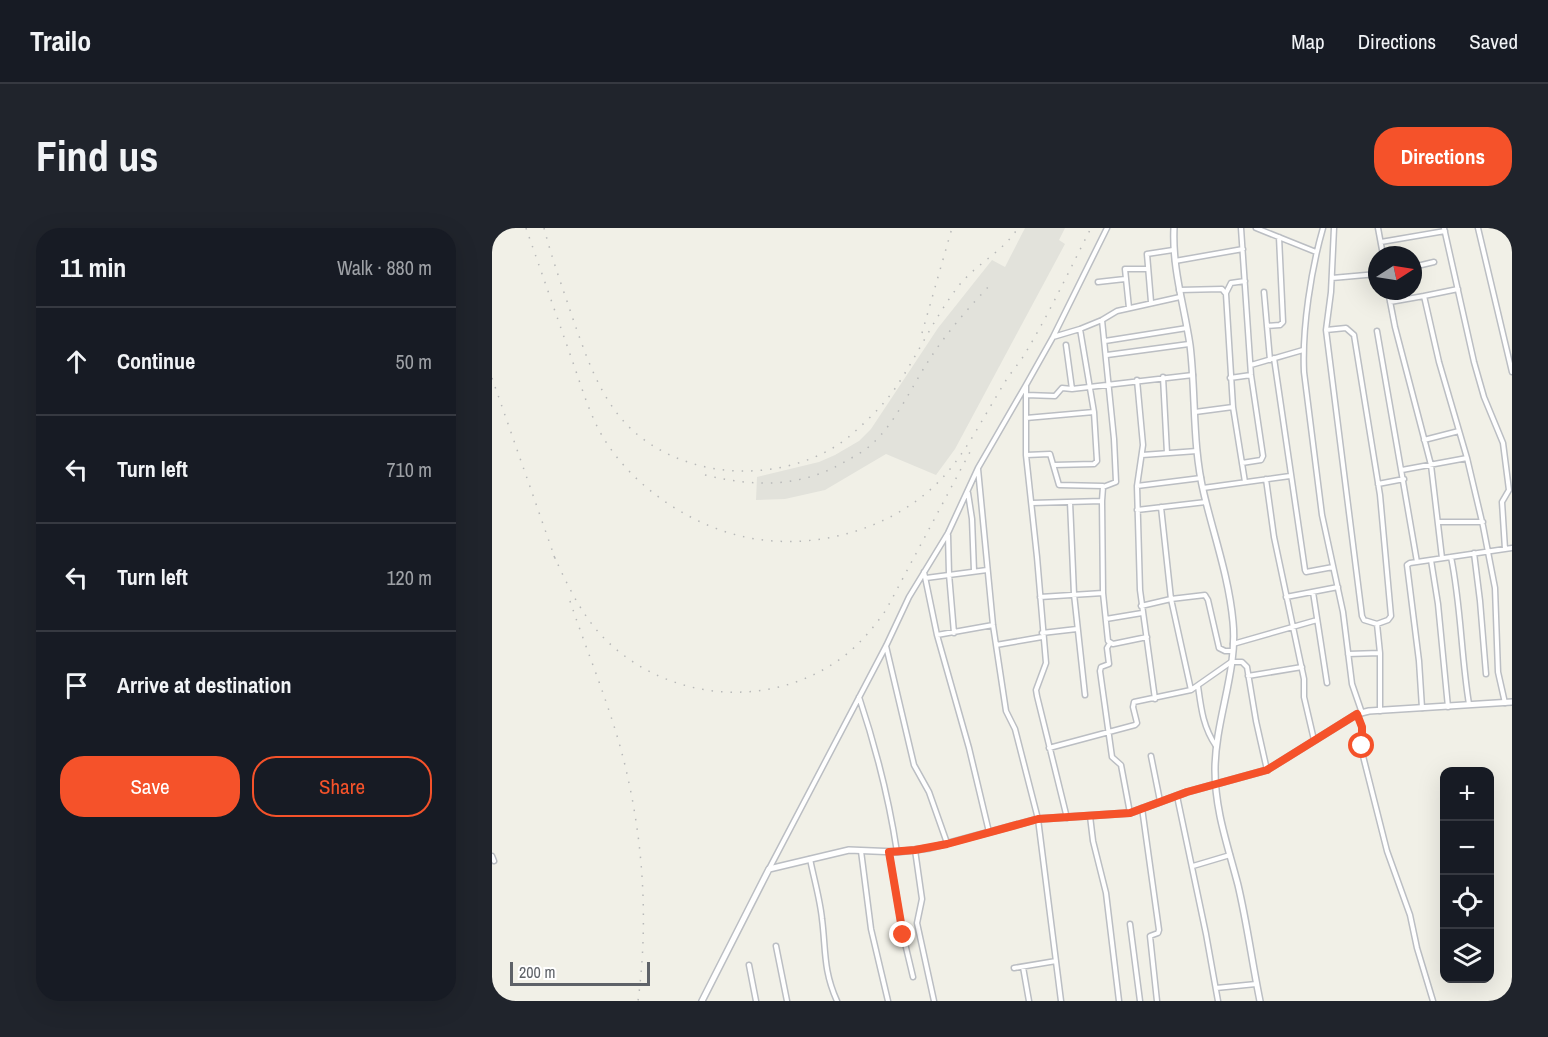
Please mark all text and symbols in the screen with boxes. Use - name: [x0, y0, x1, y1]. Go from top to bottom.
- text: Trailo: [30, 22, 91, 60]
- text: Map: [1291, 27, 1325, 56]
- text: Directions: [1358, 27, 1436, 56]
- text: Saved: [1469, 27, 1518, 56]
- button: Directions: [1374, 127, 1512, 186]
- text: Find us: [36, 128, 158, 184]
- north arrow: [1368, 246, 1422, 300]
- text: 11 min: [60, 250, 126, 285]
- text: Walk · 880 m: [337, 254, 432, 281]
- icon: ahead: [60, 345, 93, 378]
- text: Continue: [117, 346, 195, 376]
- text: 50 m: [396, 348, 432, 375]
- icon: left: [60, 453, 93, 486]
- text: Turn left: [117, 454, 188, 484]
- text: 710 m: [386, 456, 432, 483]
- icon: left: [60, 561, 93, 594]
- text: Turn left: [117, 562, 188, 592]
- text: 120 m: [386, 564, 432, 591]
- icon: arrive: [60, 669, 93, 702]
- text: Arrive at destination: [117, 670, 291, 700]
- route start: [1348, 732, 1374, 758]
- button: Save: [60, 756, 240, 817]
- button: Share: [252, 756, 432, 817]
- map controls: [1440, 767, 1494, 983]
- button: +: [1440, 767, 1494, 821]
- button: −: [1440, 821, 1494, 875]
- button: locate: [1440, 875, 1494, 929]
- route end: [889, 921, 915, 947]
- button: layers: [1440, 929, 1494, 983]
- scale bar: [510, 959, 650, 986]
- text: 200 m: [519, 961, 555, 983]

